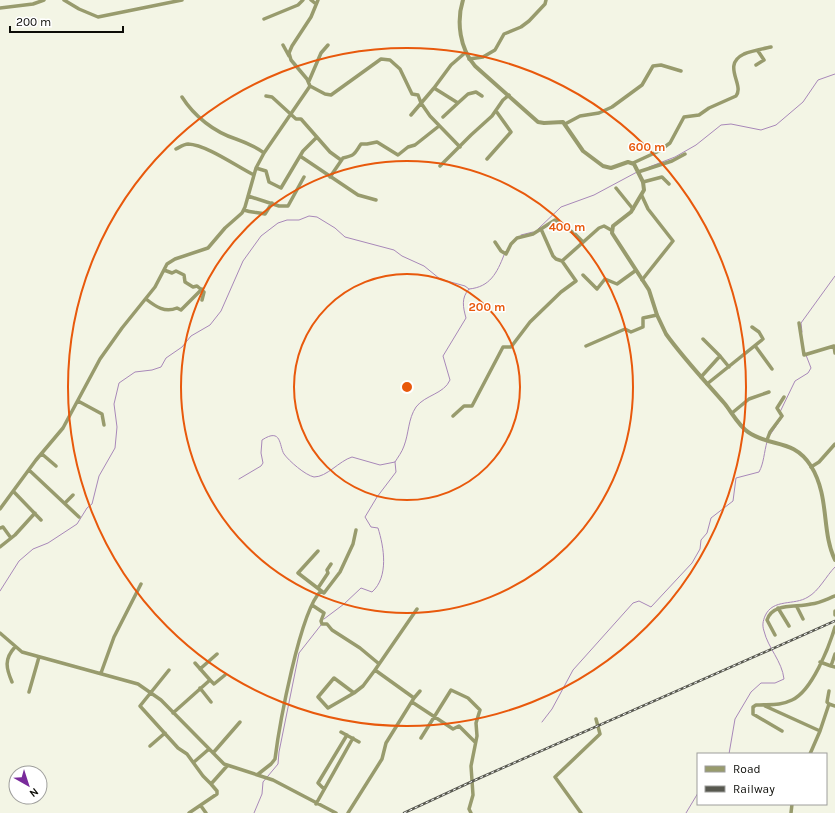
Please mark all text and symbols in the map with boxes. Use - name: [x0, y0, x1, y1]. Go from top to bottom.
- scale bar: [10, 8, 123, 34]
- text: 200 m: [16, 15, 51, 29]
- text: 600 m: [629, 140, 665, 154]
- text: 400 m: [549, 220, 585, 234]
- text: 200 m: [469, 300, 505, 314]
- centre of rings: [400, 380, 414, 394]
- legend: [697, 753, 827, 805]
- text: Road: [733, 762, 761, 776]
- north arrow: [8, 765, 48, 805]
- text: Railway: [733, 782, 775, 796]
- text: N: [27, 785, 41, 800]

